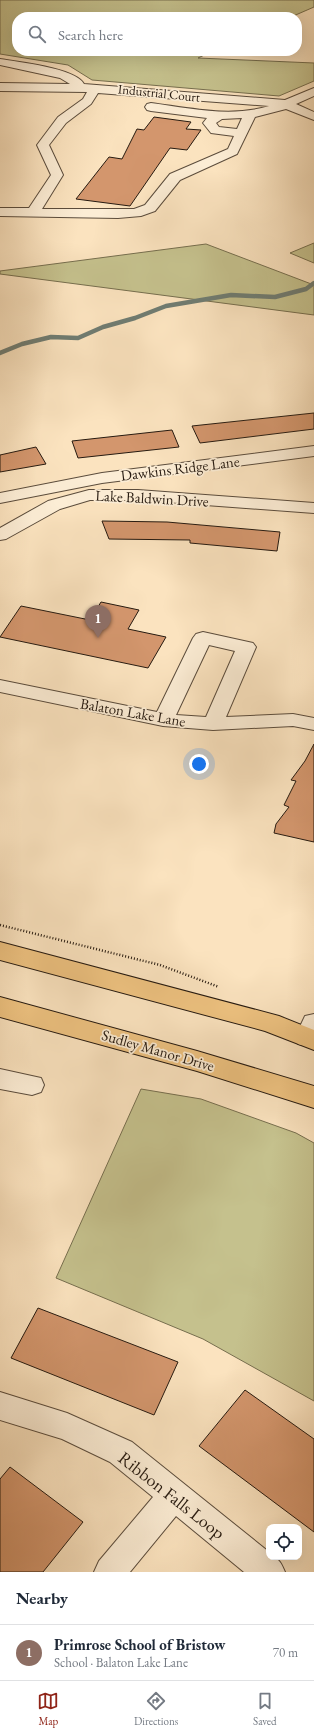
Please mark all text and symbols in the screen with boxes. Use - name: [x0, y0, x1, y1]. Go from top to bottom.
- search box: [12, 12, 302, 56]
- icon: search: [26, 23, 48, 45]
- text: Search here: [58, 25, 123, 44]
- street label: Industrial Court: [117, 80, 201, 106]
- street label: Dawkins Ridge Lane: [119, 451, 241, 485]
- street label: Lake Baldwin Drive: [95, 486, 209, 510]
- pin: 1: [85, 605, 111, 638]
- street label: Balaton Lake Lane: [79, 693, 187, 731]
- your location: [189, 754, 209, 774]
- street label: Sudley Manor Drive: [100, 1025, 217, 1075]
- street label: Ribbon Falls Loop: [114, 1446, 230, 1544]
- map controls: [266, 1524, 302, 1560]
- button: locate: [266, 1524, 302, 1560]
- text: Nearby: [16, 1587, 68, 1609]
- text: Primrose School of Bristow: [54, 1635, 226, 1654]
- text: 1: [26, 1644, 32, 1661]
- text: 70 m: [273, 1644, 298, 1661]
- text: School · Balaton Lake Lane: [54, 1654, 188, 1671]
- tab: Map: [37, 1690, 59, 1728]
- tab: Directions: [134, 1690, 178, 1728]
- tab: Saved: [253, 1690, 277, 1728]

